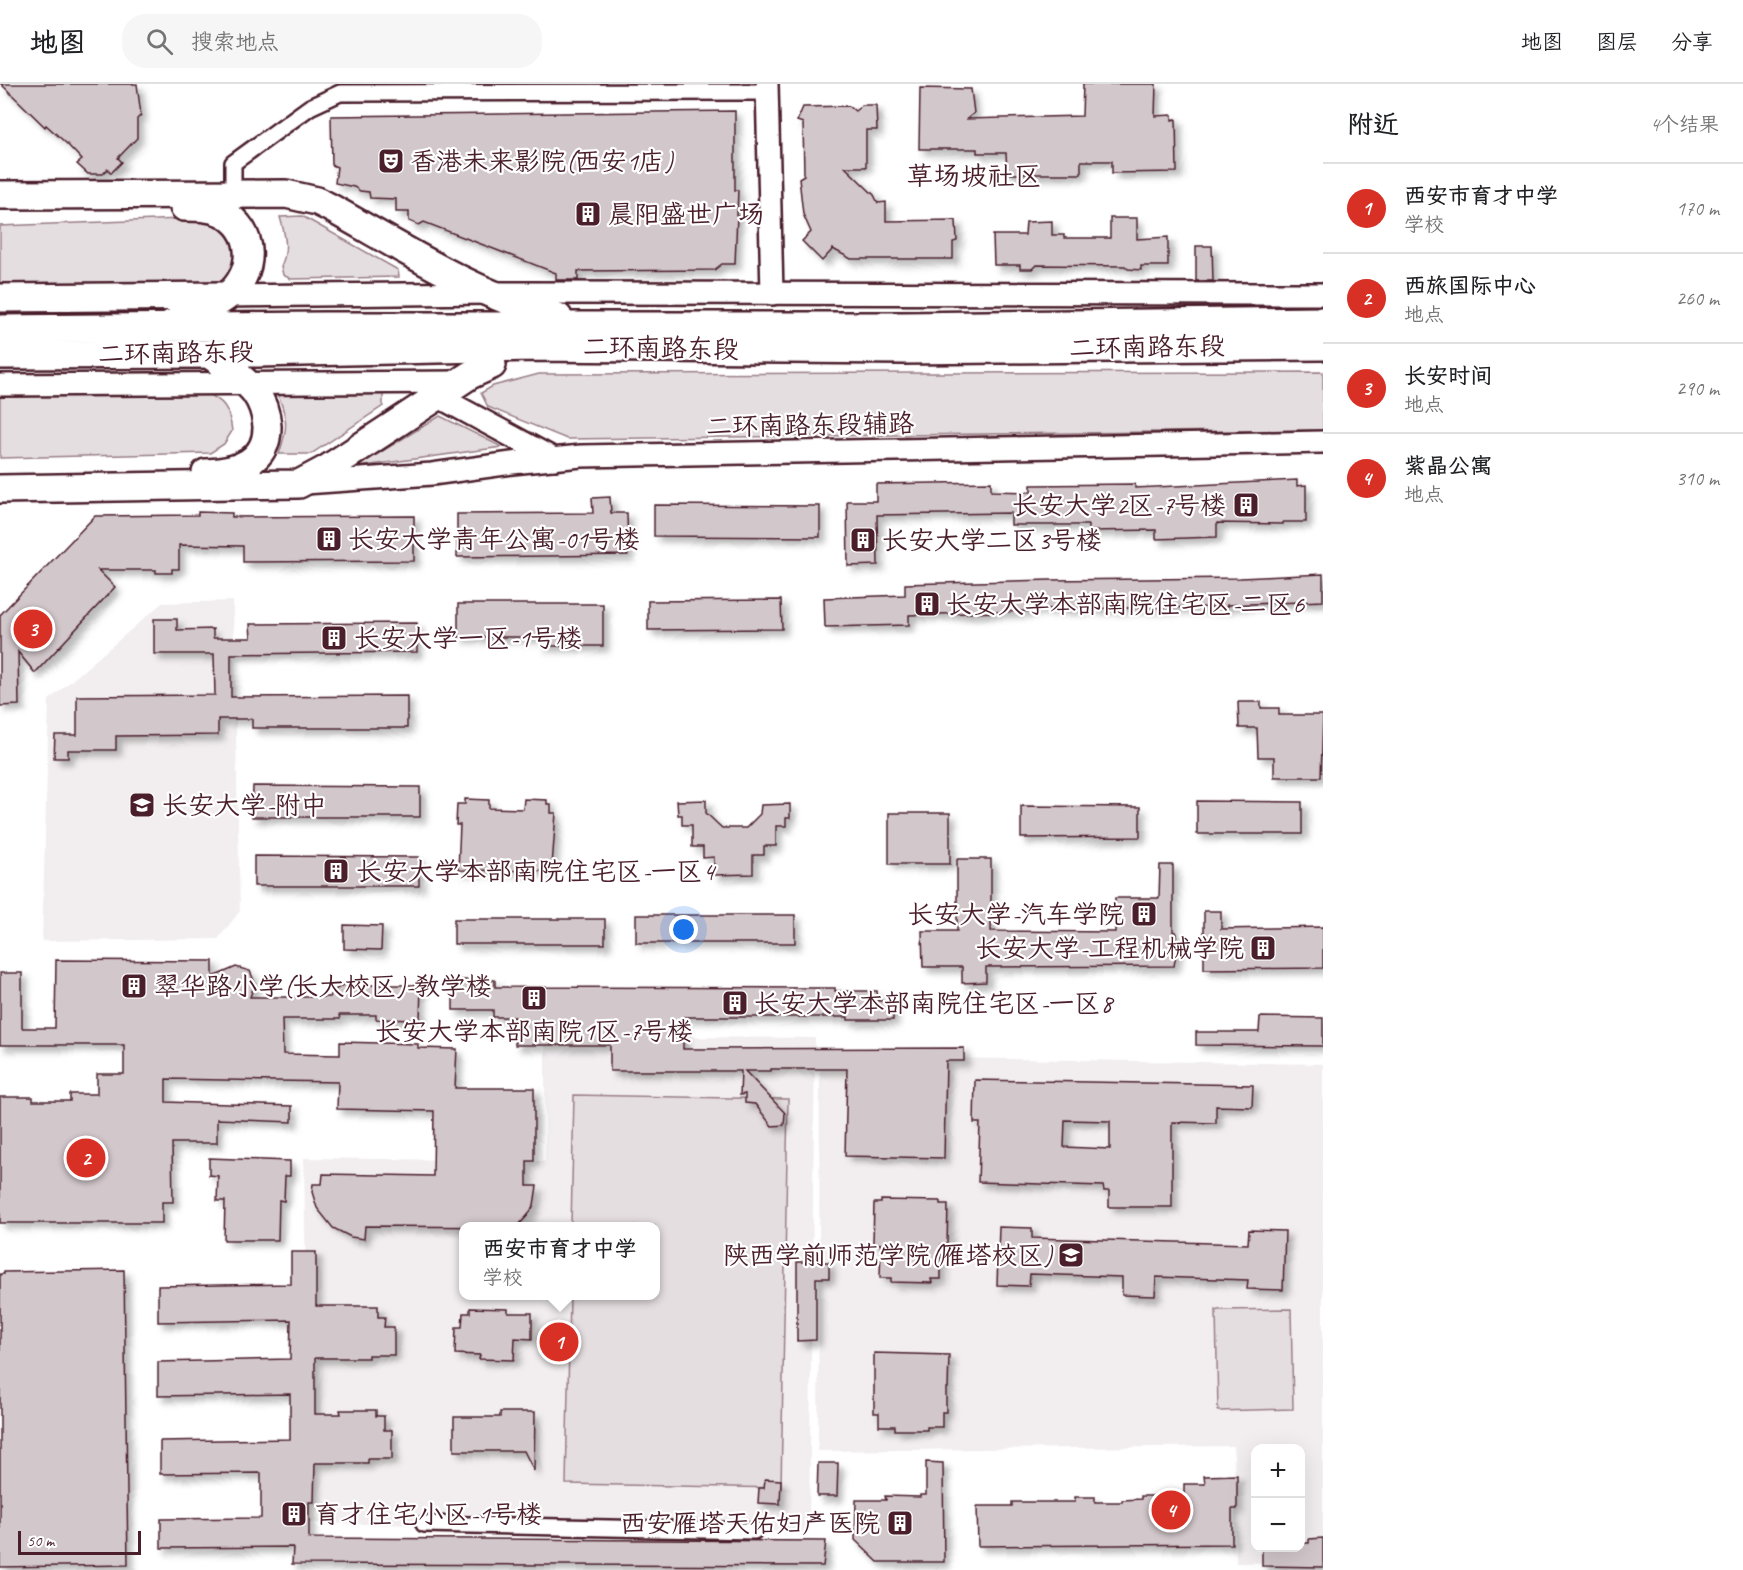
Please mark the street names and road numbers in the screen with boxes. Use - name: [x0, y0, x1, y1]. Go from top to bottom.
- street label: 二环南路东段: [1069, 329, 1225, 365]
- street label: 二环南路东段: [583, 330, 739, 366]
- street label: 二环南路东段: [98, 335, 254, 371]
- street label: 二环南路东段辅路: [706, 407, 914, 443]

